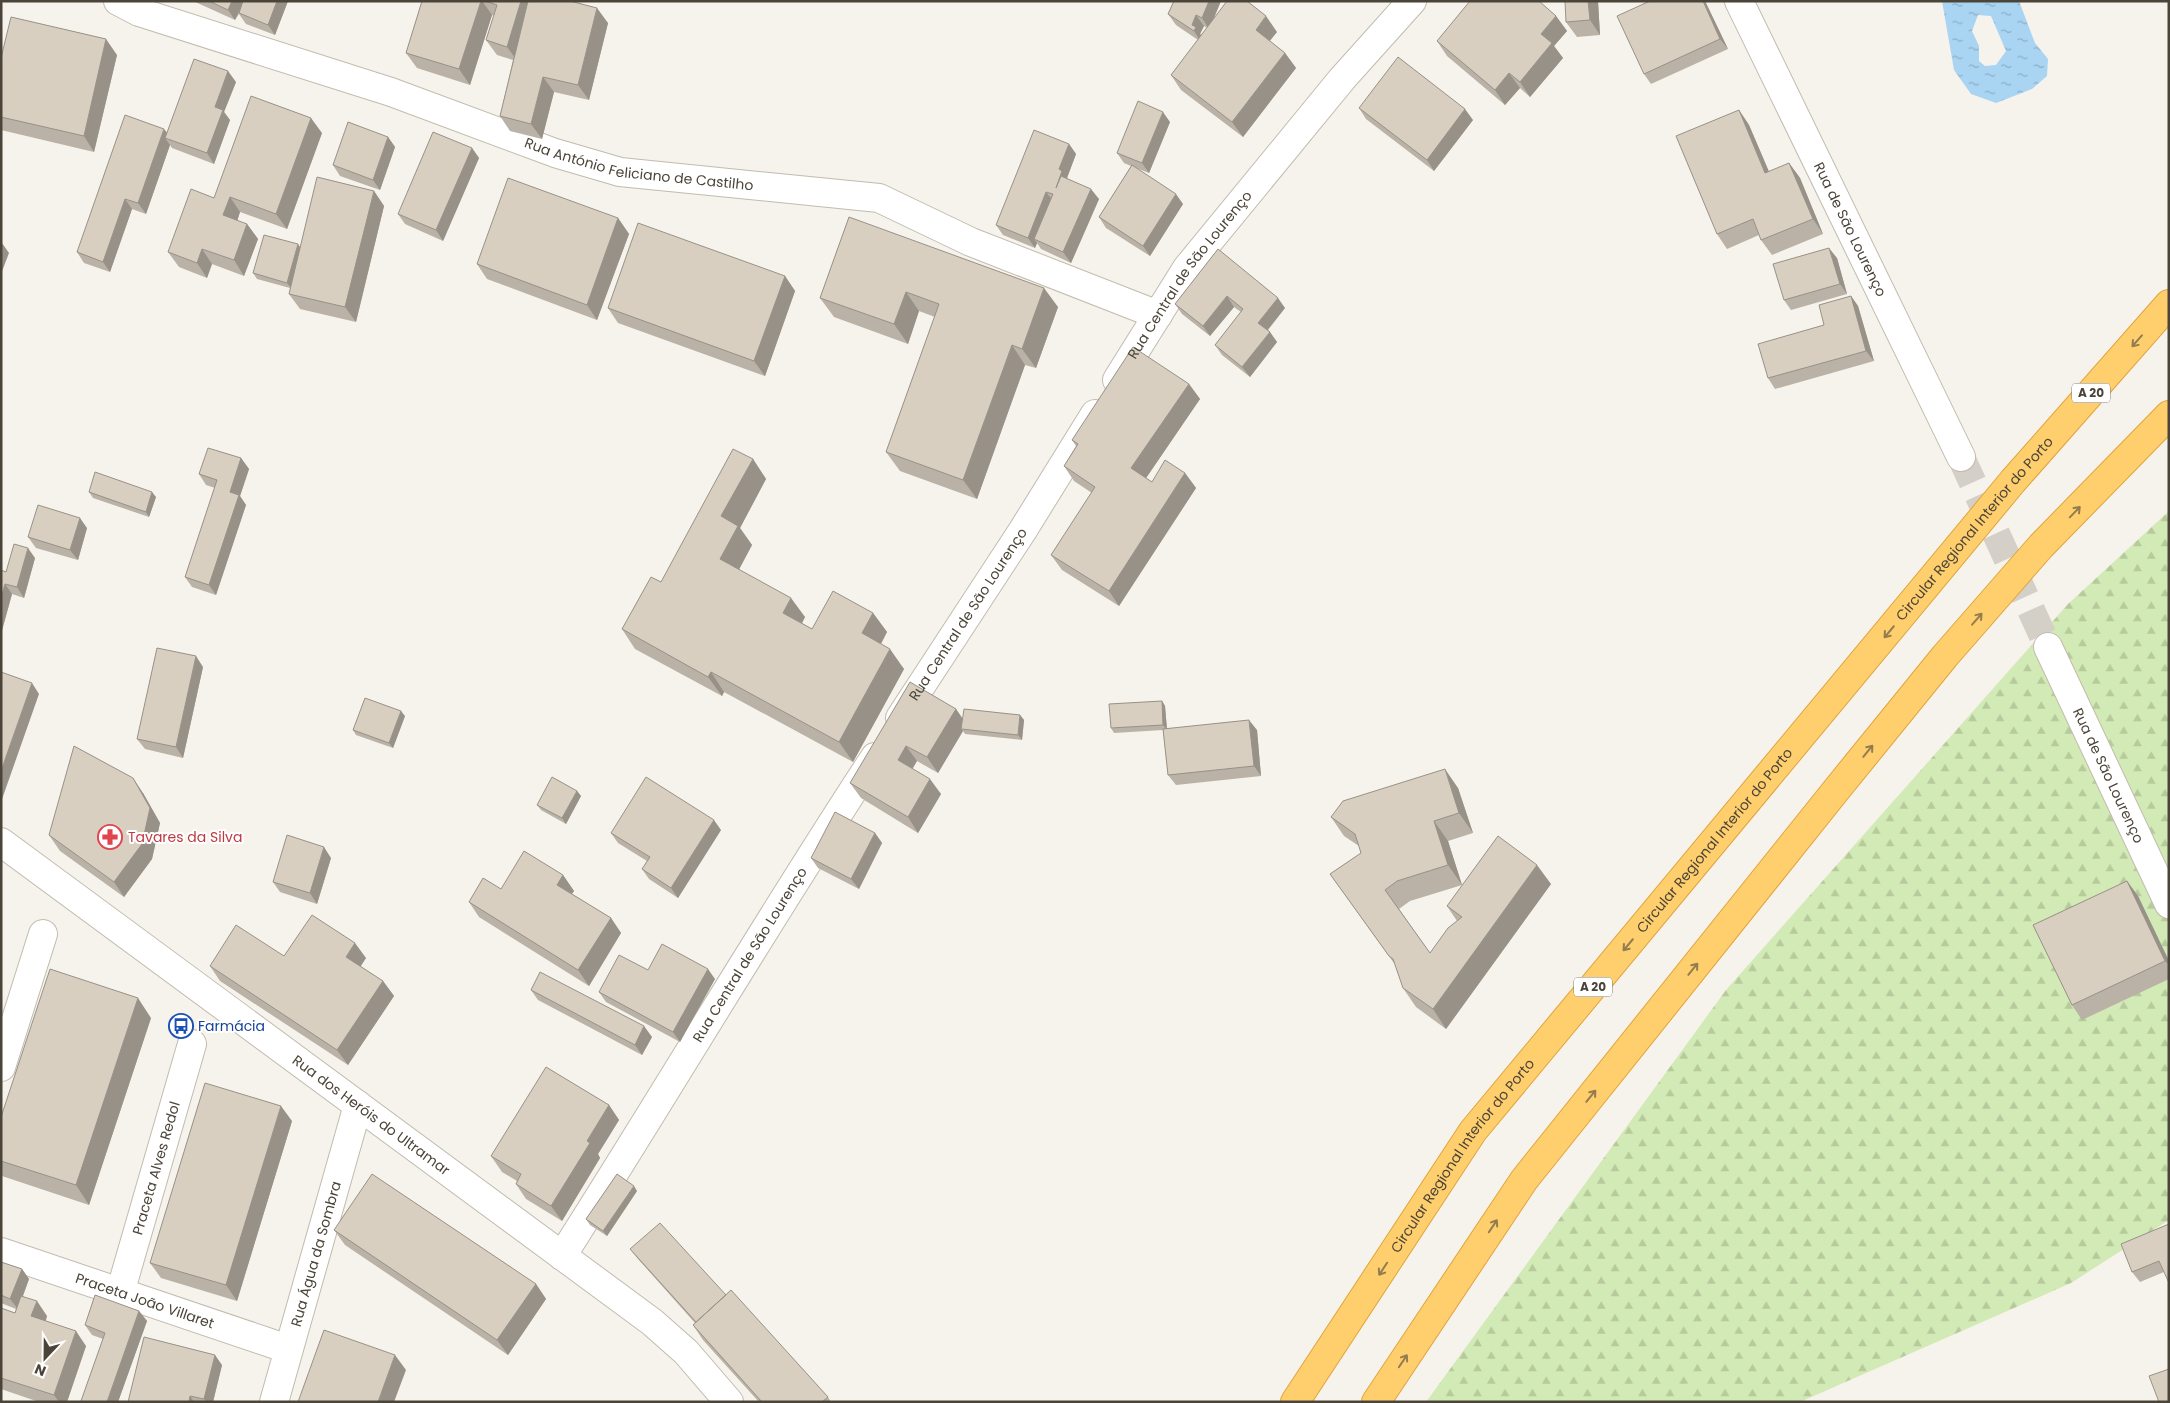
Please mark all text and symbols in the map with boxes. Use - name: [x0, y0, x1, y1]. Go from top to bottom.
- street label: Rua António Feliciano de Castilho: [522, 133, 754, 195]
- street label: Rua de São Lourenço: [1809, 159, 1891, 300]
- street label: Rua Central de São Lourenço: [1123, 186, 1256, 363]
- one-way arrow: [2131, 334, 2142, 347]
- road number: A 20: [2072, 383, 2110, 402]
- street label: Circular Regional Interior do Porto: [1891, 432, 2058, 625]
- one-way arrow: [2069, 505, 2081, 518]
- street label: Rua Central de São Lourenço: [904, 524, 1032, 705]
- one-way arrow: [1971, 613, 1983, 626]
- one-way arrow: [1883, 625, 1895, 638]
- street label: Rua de São Lourenço: [2068, 705, 2149, 846]
- street label: Circular Regional Interior do Porto: [1632, 744, 1797, 937]
- one-way arrow: [1862, 745, 1873, 758]
- pharmacy icon: Tavares da Silva: [97, 824, 123, 850]
- place label: Tavares da Silva: [128, 827, 242, 847]
- street label: Rua Central de São Lourenço: [688, 863, 812, 1046]
- one-way arrow: [1623, 938, 1634, 951]
- one-way arrow: [1687, 963, 1698, 976]
- road number: A 20: [1574, 978, 1612, 996]
- bus stop icon: Farmácia: [168, 1013, 194, 1039]
- place label: Farmácia: [198, 1016, 265, 1036]
- street label: Rua dos Heróis do Ultramar: [288, 1050, 454, 1180]
- street label: Circular Regional Interior do Porto: [1386, 1054, 1539, 1257]
- one-way arrow: [1586, 1090, 1597, 1103]
- street label: Praceta Alves Redol: [127, 1099, 185, 1237]
- street label: Rua Água da Sombra: [286, 1179, 346, 1329]
- one-way arrow: [1488, 1219, 1498, 1233]
- one-way arrow: [1377, 1262, 1388, 1276]
- street label: Praceta João Villaret: [73, 1268, 217, 1333]
- north arrow: [20, 1333, 70, 1383]
- one-way arrow: [1398, 1354, 1408, 1368]
- text: N: [32, 1359, 49, 1381]

